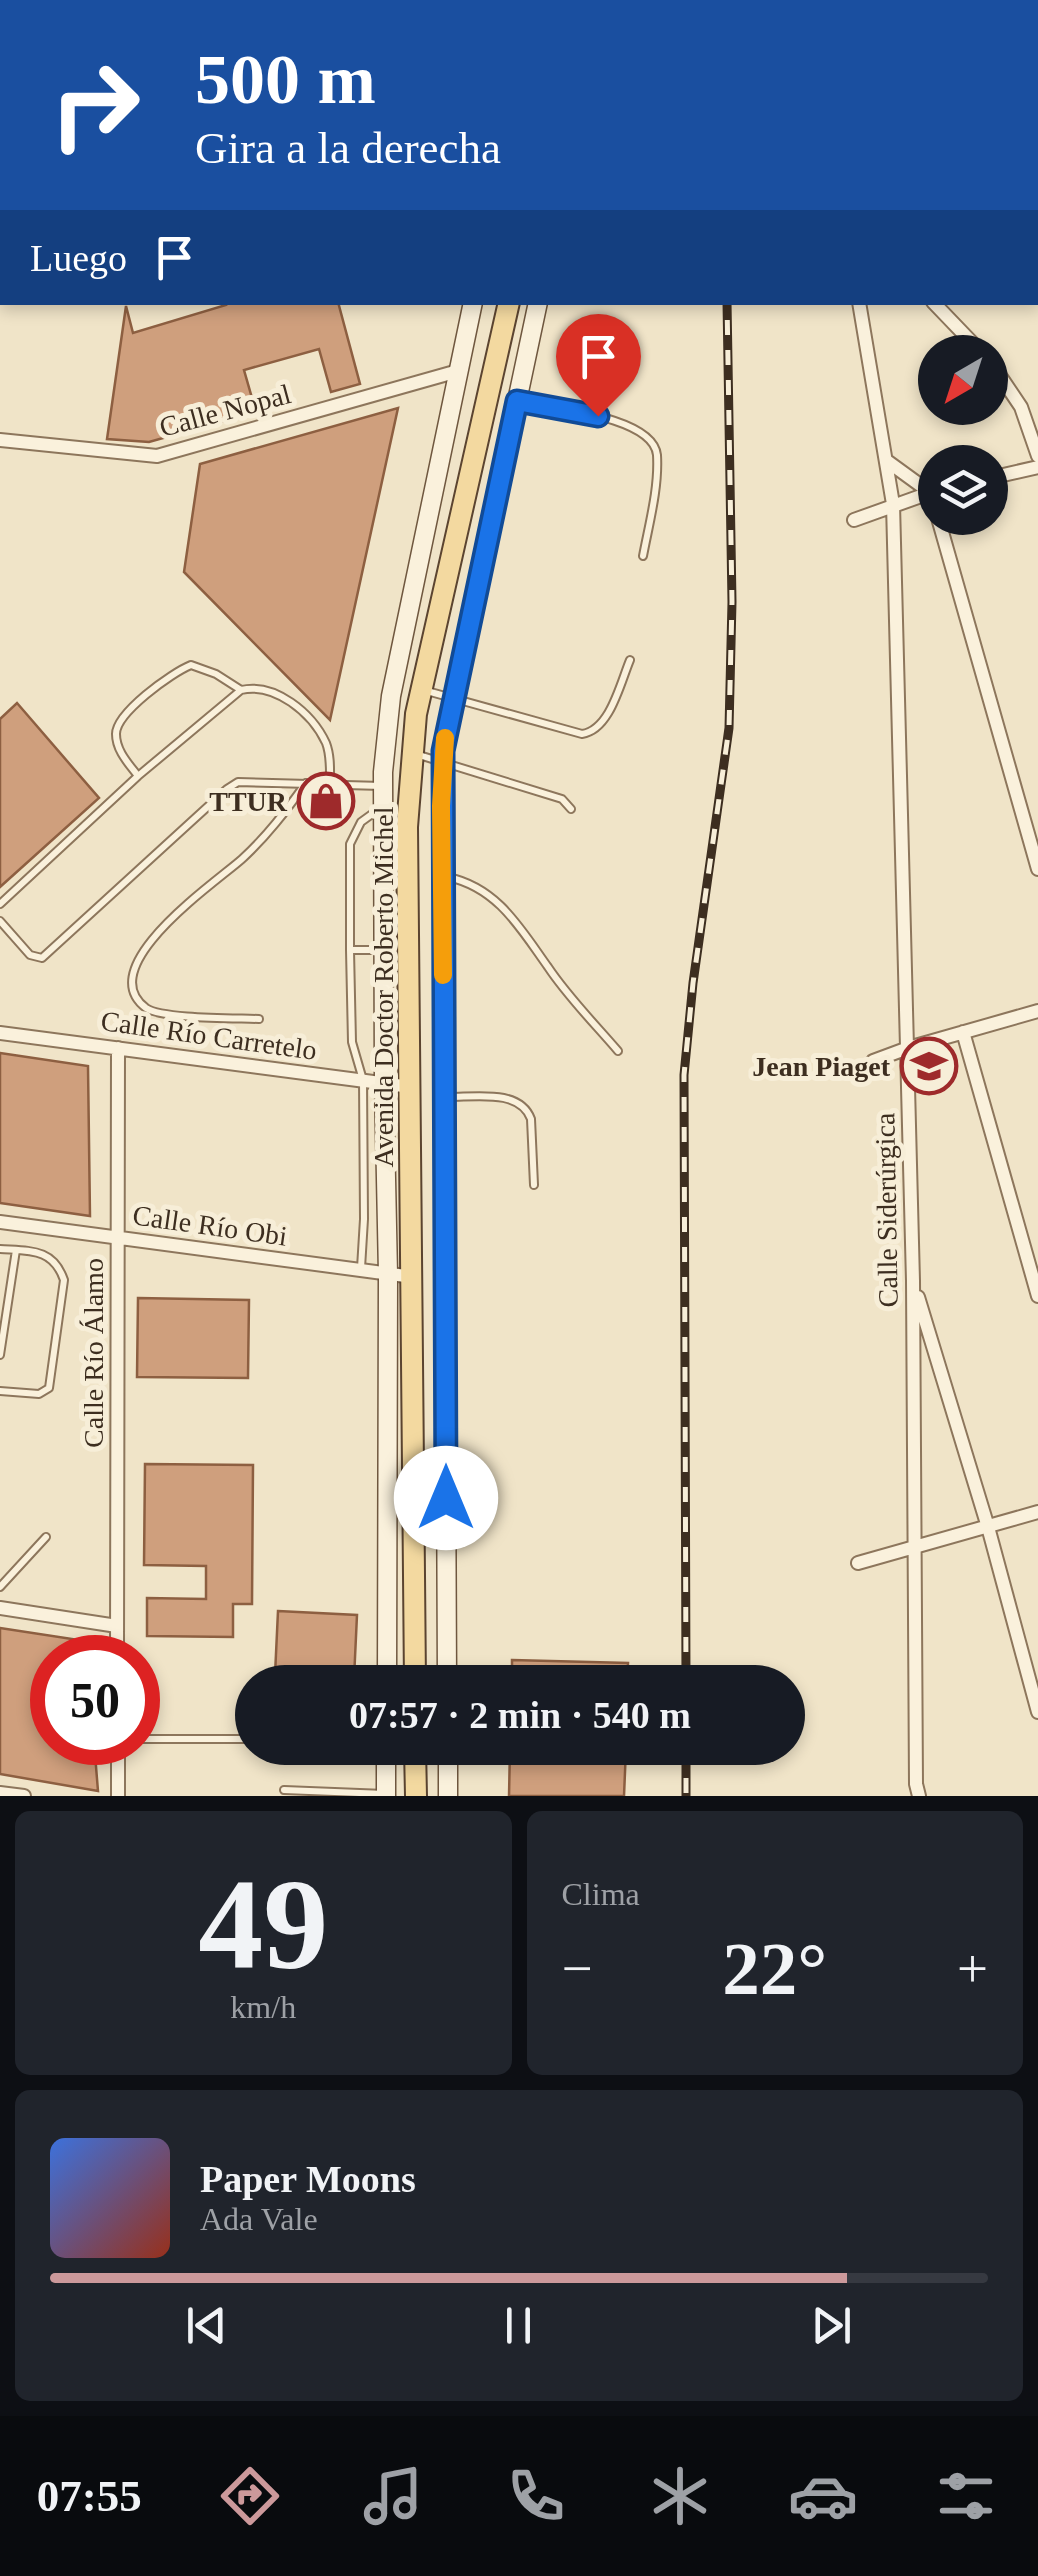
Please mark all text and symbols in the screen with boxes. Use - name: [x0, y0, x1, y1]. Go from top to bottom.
- icon: right: [30, 40, 160, 170]
- text: 500 m: [195, 41, 376, 118]
- text: Gira a la derecha: [195, 123, 501, 173]
- icon: arrive: [147, 230, 202, 285]
- text: Luego: [30, 237, 127, 279]
- pin: [556, 314, 641, 417]
- icon: arrive: [571, 329, 626, 384]
- north arrow: [918, 335, 1008, 425]
- map controls: [918, 335, 1008, 535]
- street label: Calle Nopal: [156, 378, 294, 443]
- button: layers: [918, 445, 1008, 535]
- shop icon: TTUR: [296, 771, 356, 831]
- place label: TTUR: [209, 786, 288, 817]
- street label: Avenida Doctor Roberto Michel: [368, 806, 399, 1168]
- street label: Calle Río Carretelo: [99, 1005, 319, 1066]
- school or university icon: Jean Piaget: [899, 1036, 959, 1096]
- place label: Jean Piaget: [752, 1051, 891, 1082]
- street label: Calle Siderúrgica: [869, 1112, 904, 1308]
- street label: Calle Río Obi: [131, 1199, 289, 1252]
- street label: Calle Río Álamo: [78, 1258, 109, 1448]
- position arrow: [394, 1446, 498, 1550]
- speed limit sign: 50: [30, 1635, 160, 1765]
- text: 07:57 · 2 min · 540 m: [349, 1694, 691, 1736]
- text: 49: [198, 1852, 328, 1996]
- text: Clima: [562, 1876, 640, 1912]
- text: 22°: [722, 1927, 827, 2010]
- text: −: [562, 1938, 593, 1999]
- text: +: [957, 1938, 988, 1999]
- text: km/h: [230, 1989, 296, 2025]
- text: Paper Moons: [200, 2158, 416, 2200]
- text: Ada Vale: [200, 2201, 318, 2237]
- icon: previous: [179, 2298, 234, 2353]
- icon: pause: [491, 2298, 546, 2353]
- icon: next: [804, 2298, 859, 2353]
- icon: directions: [215, 2461, 285, 2531]
- icon: music: [358, 2461, 428, 2531]
- icon: phone: [501, 2461, 571, 2531]
- icon: climate: [645, 2461, 715, 2531]
- icon: car: [788, 2461, 858, 2531]
- icon: filters: [931, 2461, 1001, 2531]
- text: 07:55: [37, 2471, 142, 2521]

